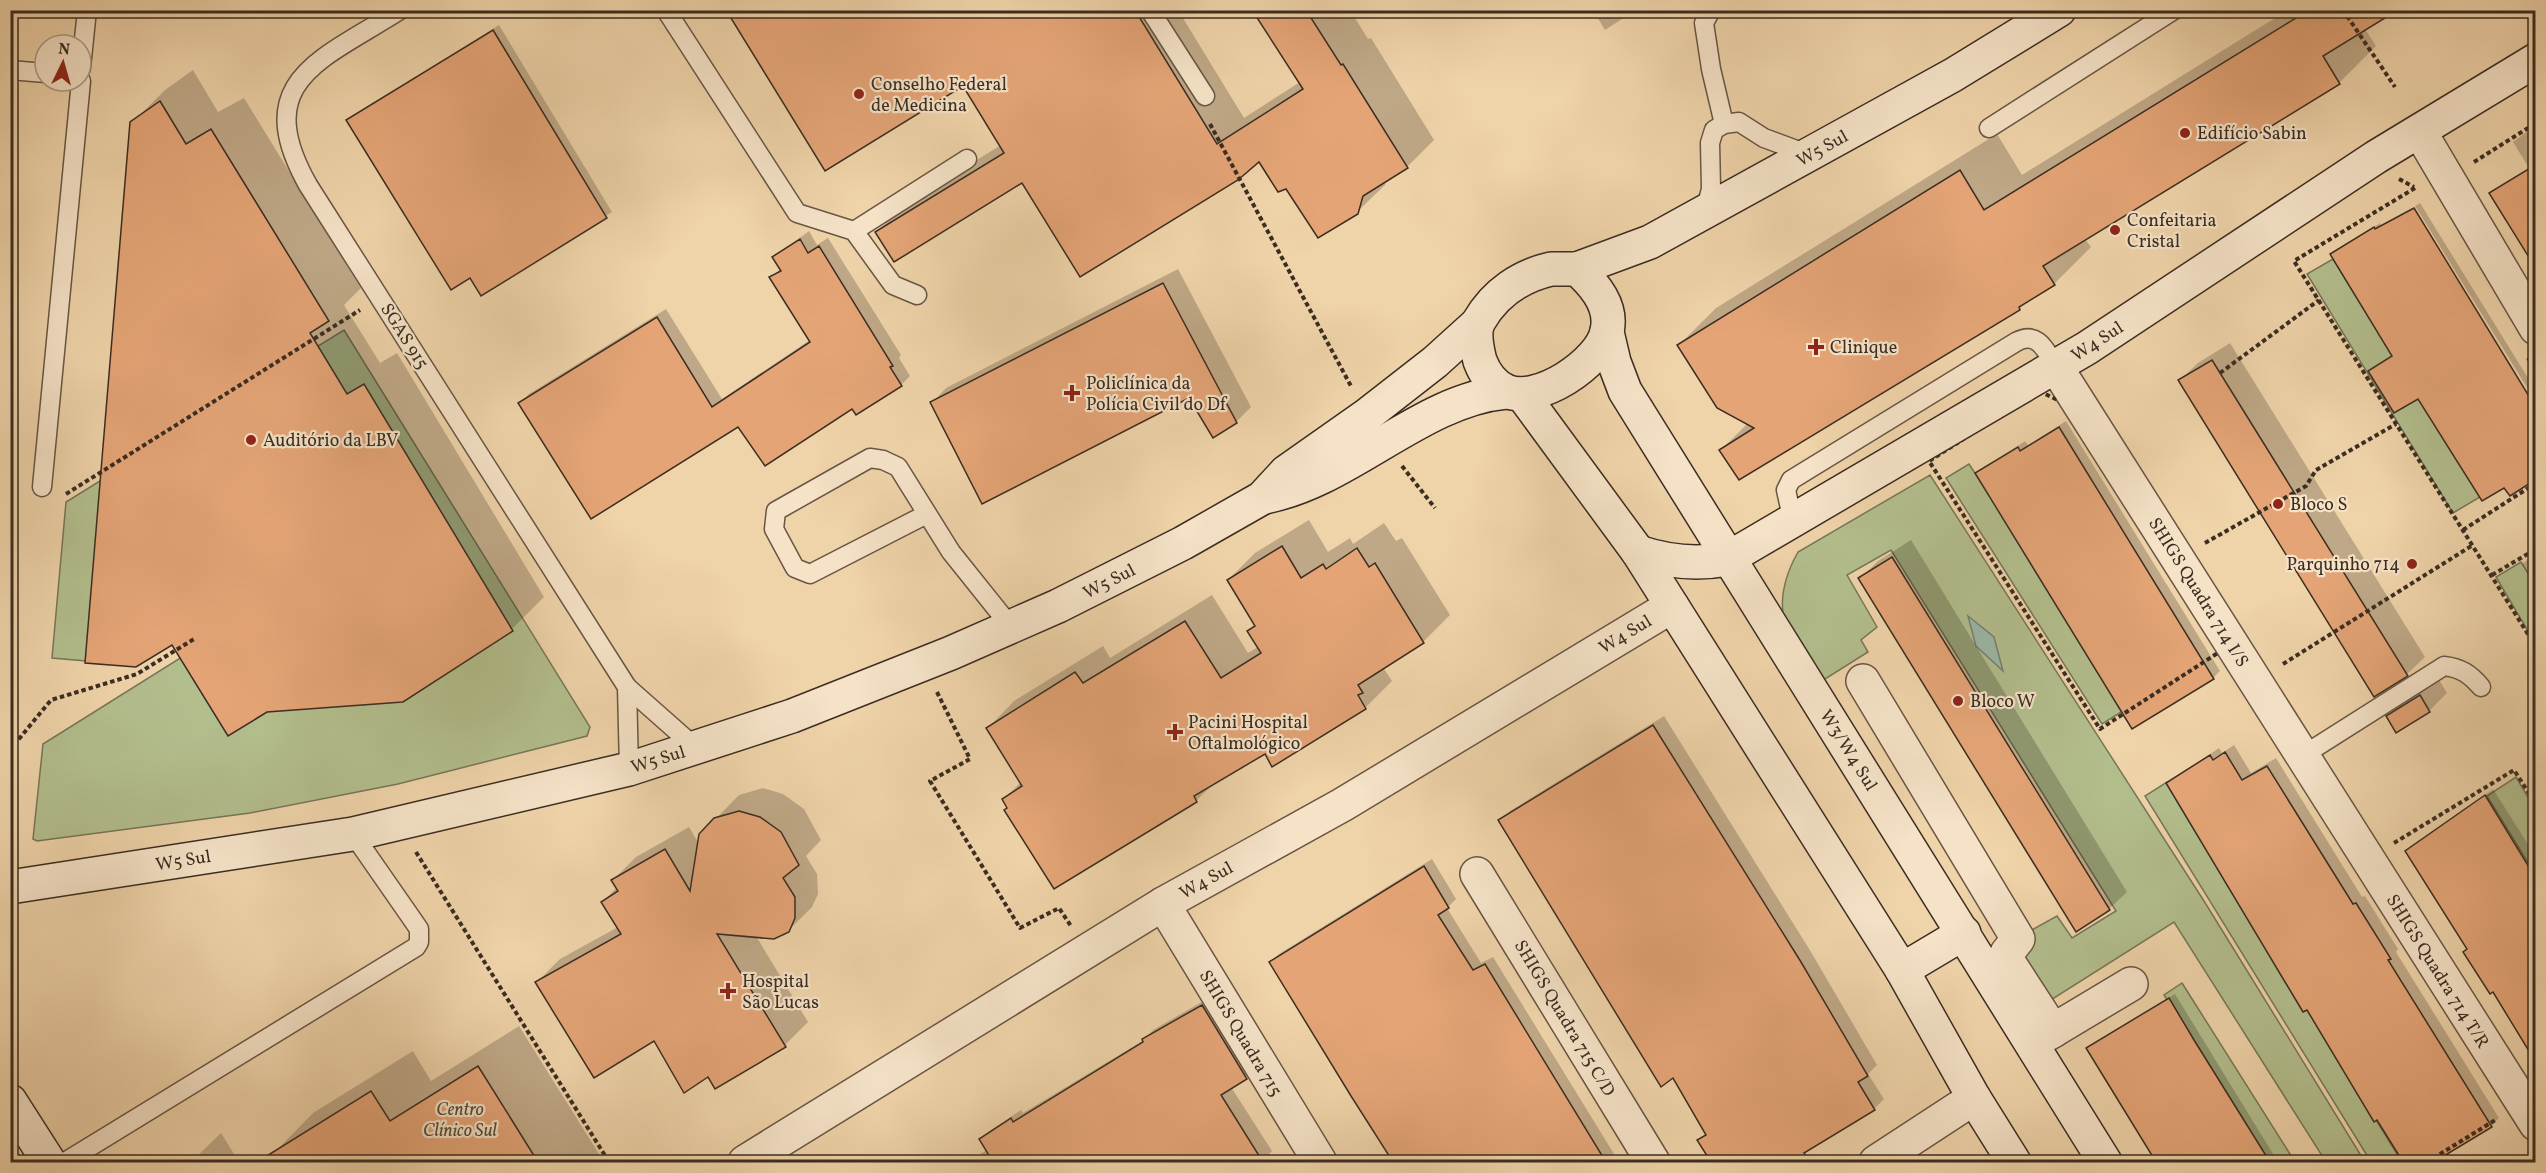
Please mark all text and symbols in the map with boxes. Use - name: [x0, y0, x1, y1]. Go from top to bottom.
- north arrow: [33, 33, 93, 93]
- text: N: [57, 39, 71, 62]
- place label: Conselho Federal de Medicina: [871, 73, 1007, 119]
- marker: Conselho Federal de Medicina: [852, 87, 866, 101]
- place label: Edifício Sabin: [2197, 122, 2307, 147]
- street label: W5 Sul: [1792, 125, 1853, 174]
- marker: Edifício Sabin: [2178, 126, 2192, 140]
- place label: Confeitaria Cristal: [2127, 209, 2216, 255]
- marker: Confeitaria Cristal: [2108, 223, 2122, 237]
- street label: SGAS 915: [374, 299, 434, 375]
- street label: W4 Sul: [2067, 316, 2129, 369]
- place label: Clinique: [1830, 336, 1897, 361]
- marker: Clinique: [1807, 338, 1825, 356]
- place label: Policlínica da Polícia Civil do Df: [1086, 372, 1228, 418]
- marker: Policlínica da Polícia Civil do Df: [1063, 384, 1081, 402]
- place label: Auditório da LBV: [263, 429, 398, 454]
- marker: Auditório da LBV: [244, 433, 258, 447]
- place label: Bloco S: [2290, 493, 2347, 518]
- marker: Bloco S: [2271, 497, 2285, 511]
- street label: SHIGS Quadra 714 I/S: [2142, 513, 2254, 672]
- place label: Parquinho 714: [2287, 553, 2400, 578]
- marker: Parquinho 714: [2405, 557, 2419, 571]
- street label: W5 Sul: [1079, 559, 1140, 606]
- street label: W4 Sul: [1595, 610, 1657, 661]
- place label: Bloco W: [1970, 690, 2035, 715]
- marker: Bloco W: [1951, 694, 1965, 708]
- street label: W3/W4 Sul: [1813, 705, 1883, 796]
- place label: Pacini Hospital Oftalmológico: [1188, 711, 1308, 757]
- marker: Pacini Hospital Oftalmológico: [1166, 723, 1184, 741]
- street label: W5 Sul: [628, 740, 689, 781]
- street label: W5 Sul: [154, 845, 213, 878]
- street label: W4 Sul: [1175, 856, 1238, 906]
- street label: SHIGS Quadra 714 T/R: [2379, 890, 2494, 1054]
- street label: SHIGS Quadra 715 C/D: [1507, 936, 1620, 1102]
- street label: SHIGS Quadra 715: [1192, 966, 1287, 1102]
- place label: Hospital São Lucas: [742, 970, 819, 1016]
- marker: Hospital São Lucas: [719, 982, 737, 1000]
- park label: Centro Clínico Sul: [423, 1098, 498, 1144]

